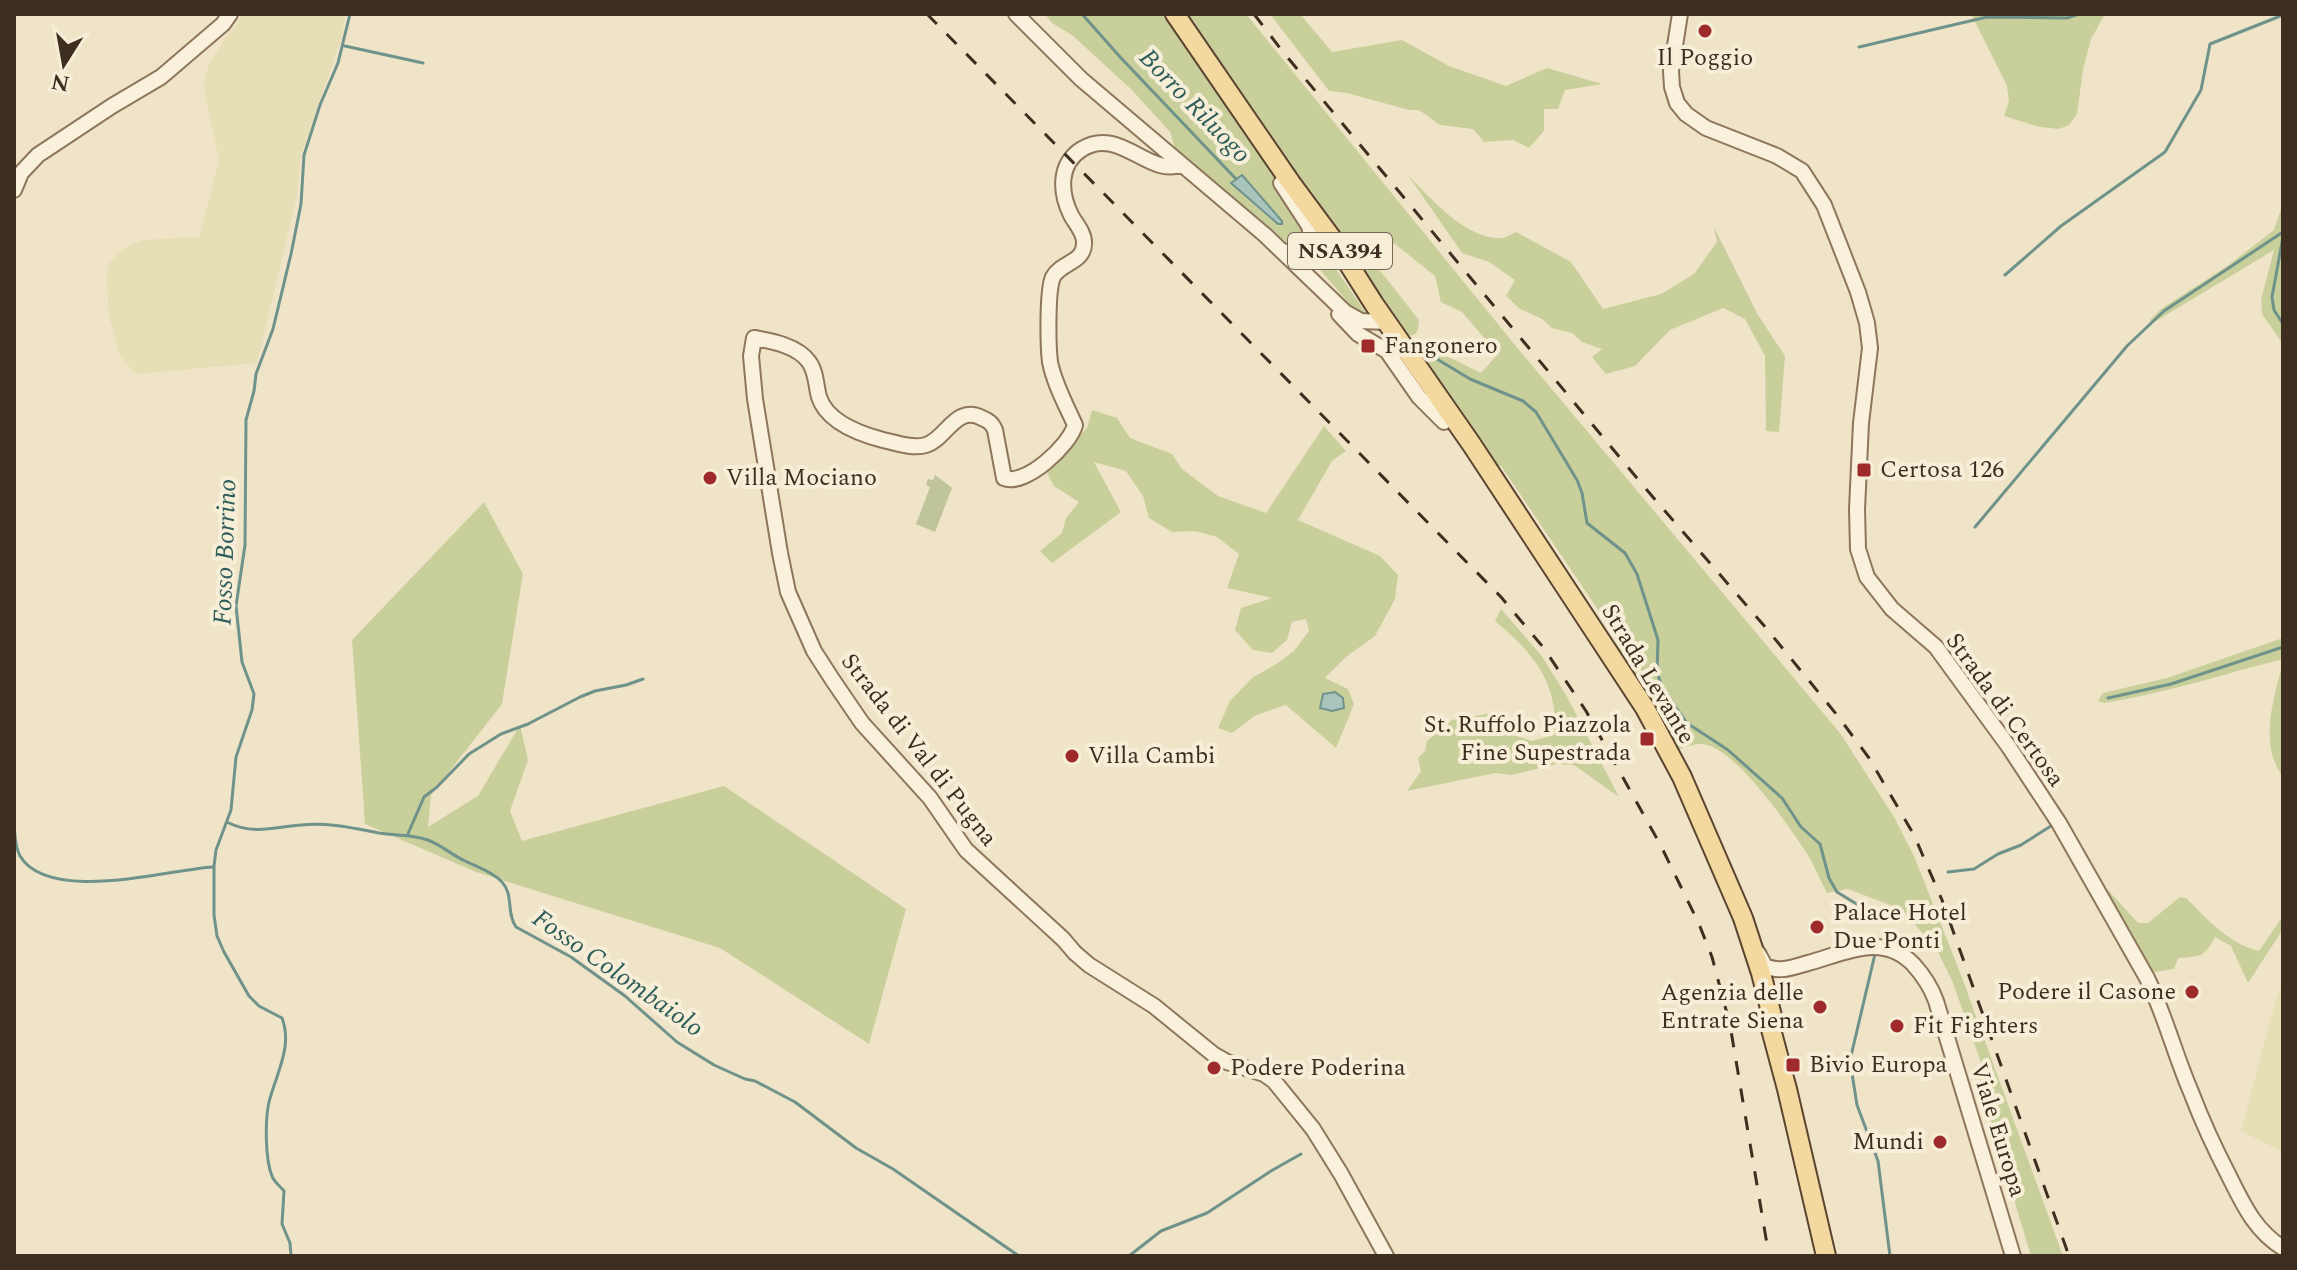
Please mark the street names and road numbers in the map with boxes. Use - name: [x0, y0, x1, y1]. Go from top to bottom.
- road number: NSA394: [1288, 233, 1392, 269]
- street label: Strada Levante: [1592, 597, 1704, 751]
- street label: Strada di Certosa: [1937, 625, 2074, 795]
- street label: Strada di Val di Pugna: [832, 646, 1006, 855]
- street label: Viale Europa: [1961, 1058, 2036, 1202]

